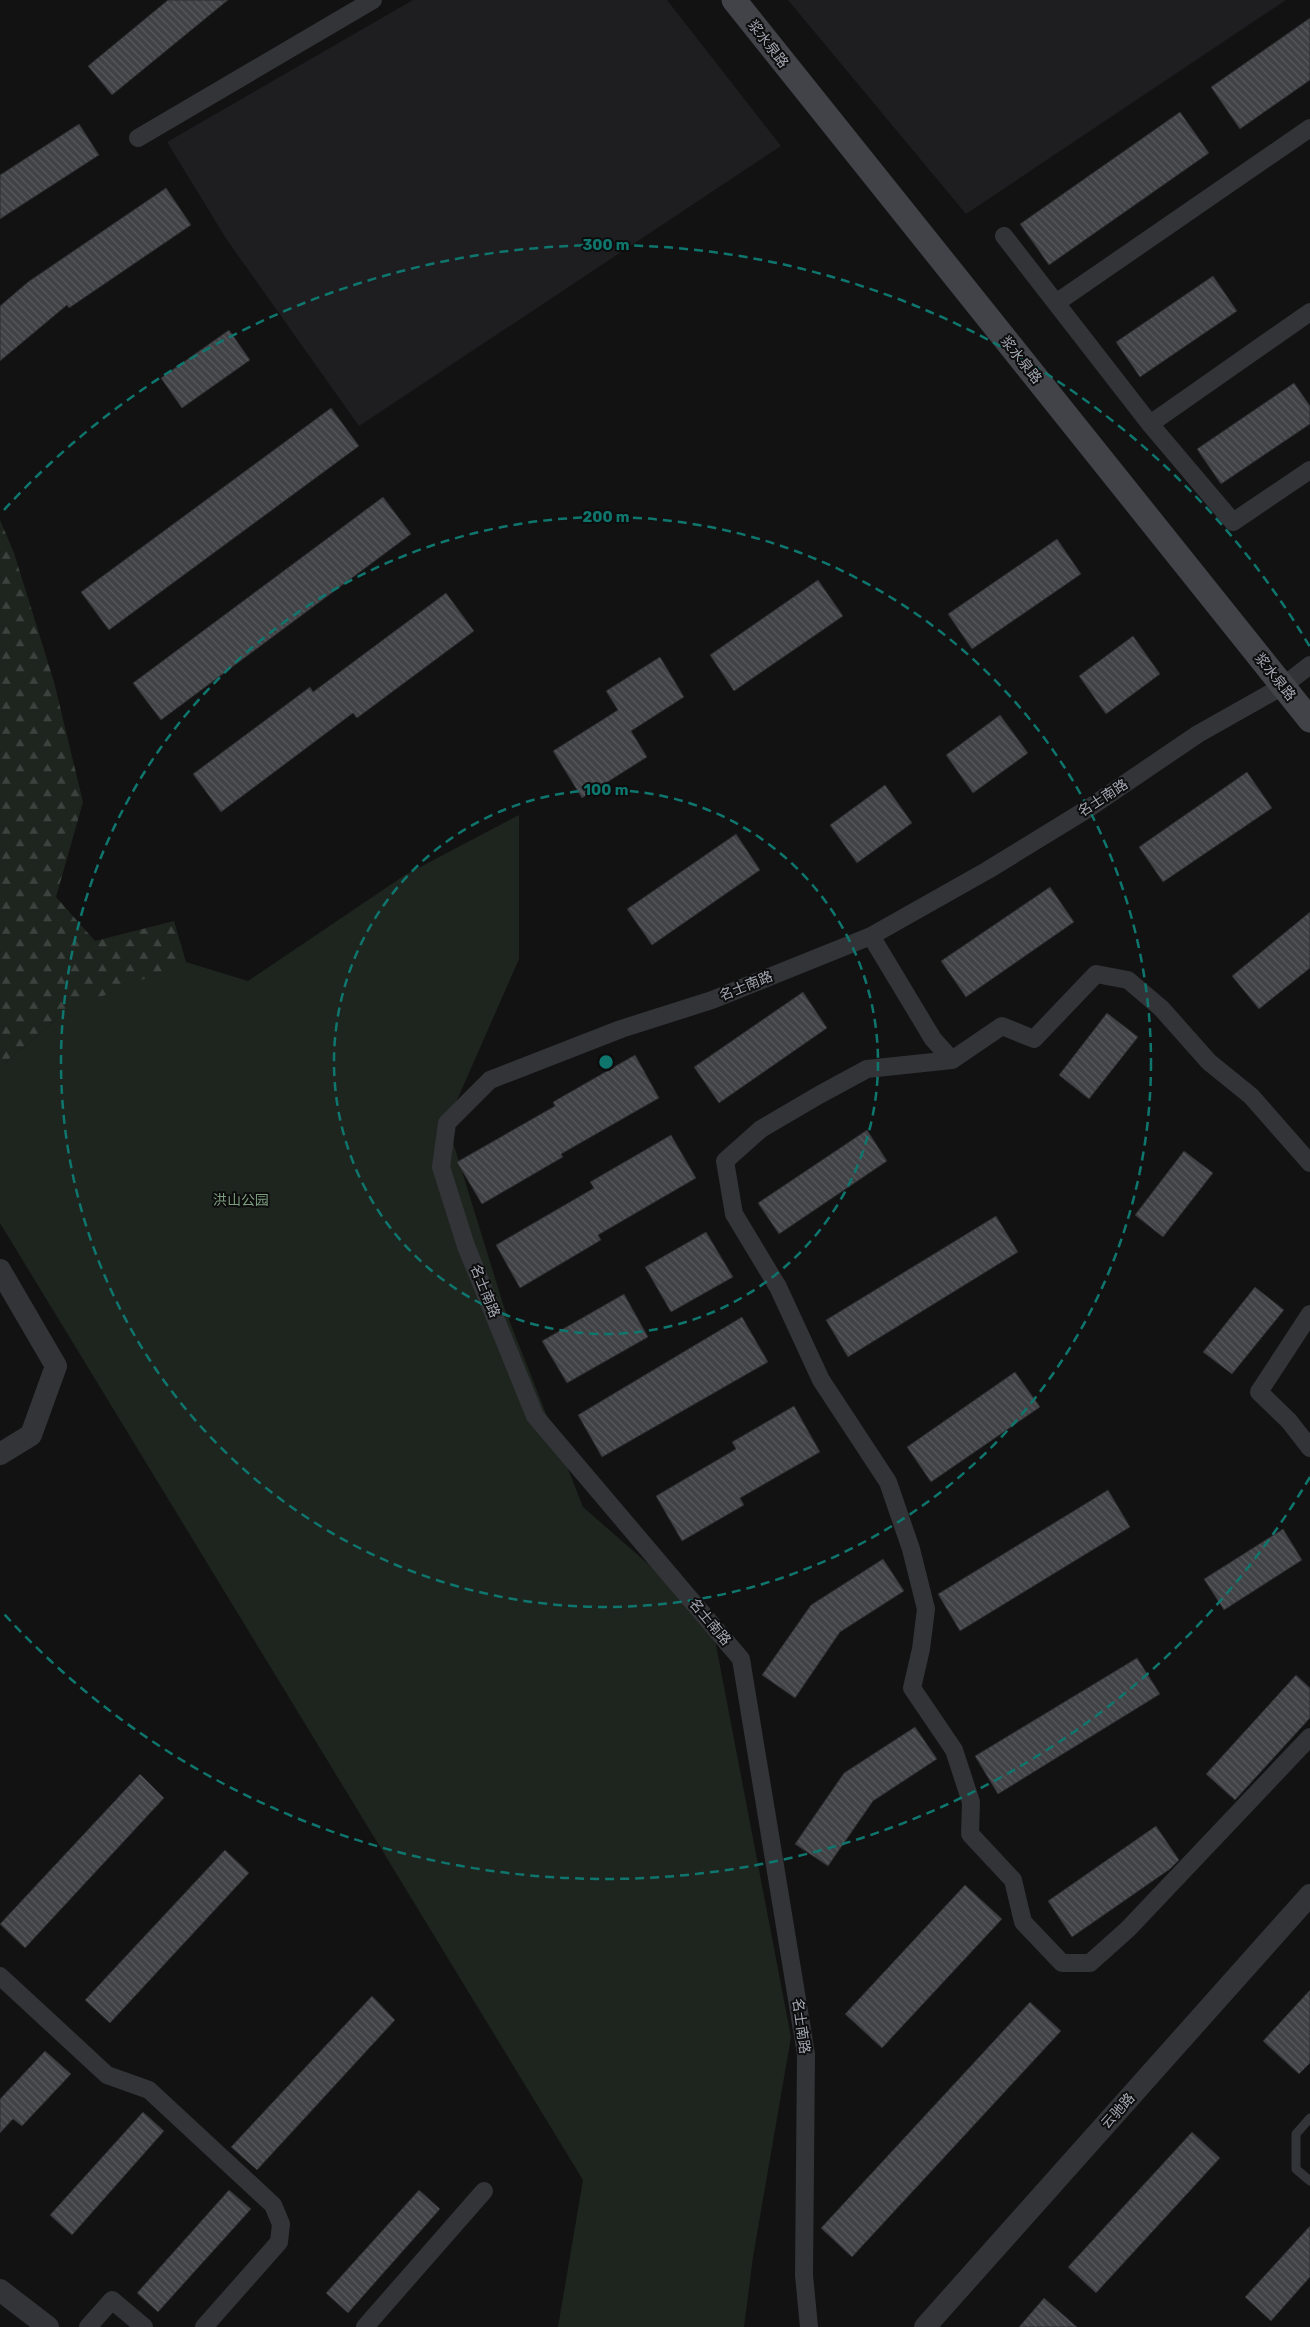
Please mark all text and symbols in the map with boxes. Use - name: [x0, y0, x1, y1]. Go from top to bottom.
- street label: 浆水泉路: [744, 17, 792, 71]
- text: 300 m: [582, 236, 630, 254]
- street label: 浆水泉路: [997, 333, 1045, 387]
- text: 200 m: [582, 508, 630, 526]
- street label: 浆水泉路: [1251, 650, 1299, 704]
- street label: 名士南路: [1075, 776, 1131, 820]
- text: 100 m: [584, 781, 628, 799]
- street label: 名士南路: [717, 968, 775, 1004]
- centre of rings: [597, 1053, 615, 1071]
- park label: 洪山公园: [213, 1192, 269, 1209]
- street label: 名士南路: [467, 1262, 503, 1320]
- street label: 名士南路: [685, 1595, 735, 1649]
- street label: 名士南路: [789, 1997, 813, 2055]
- street label: 云驰路: [1098, 2090, 1138, 2132]

